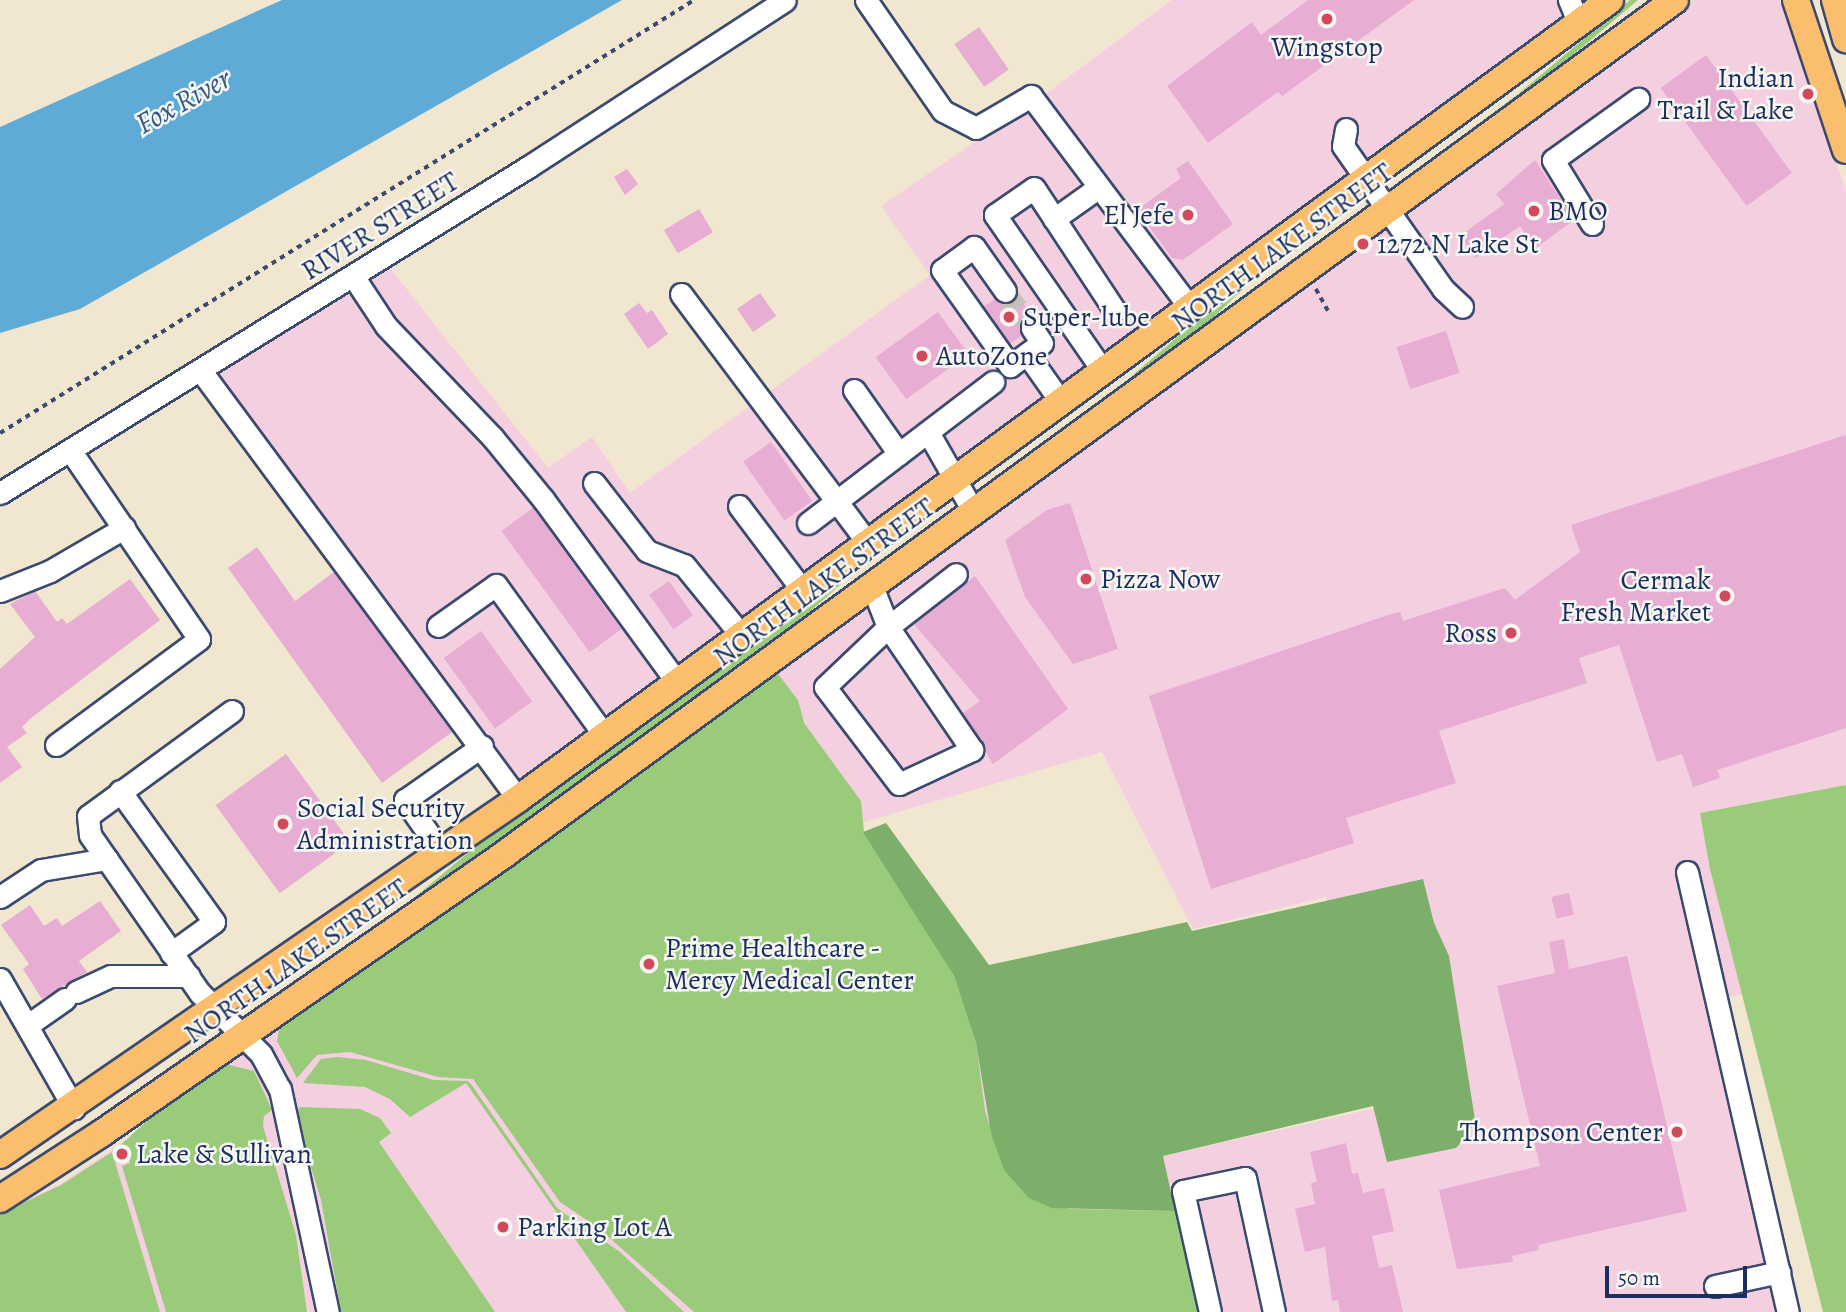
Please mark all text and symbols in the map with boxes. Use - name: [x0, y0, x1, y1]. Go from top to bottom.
- marker: Wingstop: [1319, 11, 1335, 27]
- place label: Wingstop: [1271, 30, 1383, 64]
- water label: Fox River: [129, 60, 237, 142]
- place label: Indian Trail & Lake: [1658, 61, 1794, 127]
- marker: Indian Trail & Lake: [1800, 86, 1816, 102]
- street label: NORTH LAKE STREET: [1165, 155, 1399, 339]
- street label: RIVER STREET: [295, 164, 465, 288]
- place label: BMO: [1548, 194, 1608, 228]
- place label: El Jefe: [1103, 198, 1174, 232]
- marker: BMO: [1526, 203, 1542, 219]
- marker: El Jefe: [1180, 207, 1196, 223]
- place label: 1272 N Lake St: [1377, 227, 1539, 261]
- marker: 1272 N Lake St: [1355, 236, 1371, 252]
- place label: Super-lube: [1023, 300, 1150, 334]
- marker: Super-lube: [1001, 309, 1017, 325]
- place label: AutoZone: [936, 339, 1047, 373]
- marker: AutoZone: [914, 348, 930, 364]
- street label: NORTH LAKE STREET: [707, 490, 941, 674]
- place label: Pizza Now: [1100, 562, 1220, 596]
- place label: Cermak Fresh Market: [1560, 563, 1711, 629]
- marker: Pizza Now: [1078, 571, 1094, 587]
- marker: Cermak Fresh Market: [1717, 588, 1733, 604]
- place label: Ross: [1444, 616, 1497, 650]
- marker: Ross: [1503, 625, 1519, 641]
- place label: Social Security Administration: [297, 791, 473, 857]
- marker: Social Security Administration: [275, 816, 291, 832]
- street label: NORTH LAKE STREET: [178, 871, 414, 1051]
- place label: Prime Healthcare - Mercy Medical Center: [665, 931, 914, 997]
- marker: Prime Healthcare - Mercy Medical Center: [639, 954, 659, 974]
- place label: Thompson Center: [1460, 1115, 1663, 1149]
- marker: Thompson Center: [1669, 1124, 1685, 1140]
- place label: Lake & Sullivan: [136, 1137, 312, 1171]
- marker: Lake & Sullivan: [114, 1146, 130, 1162]
- place label: Parking Lot A: [517, 1210, 672, 1244]
- marker: Parking Lot A: [495, 1219, 511, 1235]
- scale bar: [1608, 1252, 1750, 1296]
- text: 50 m: [1618, 1264, 1660, 1292]

